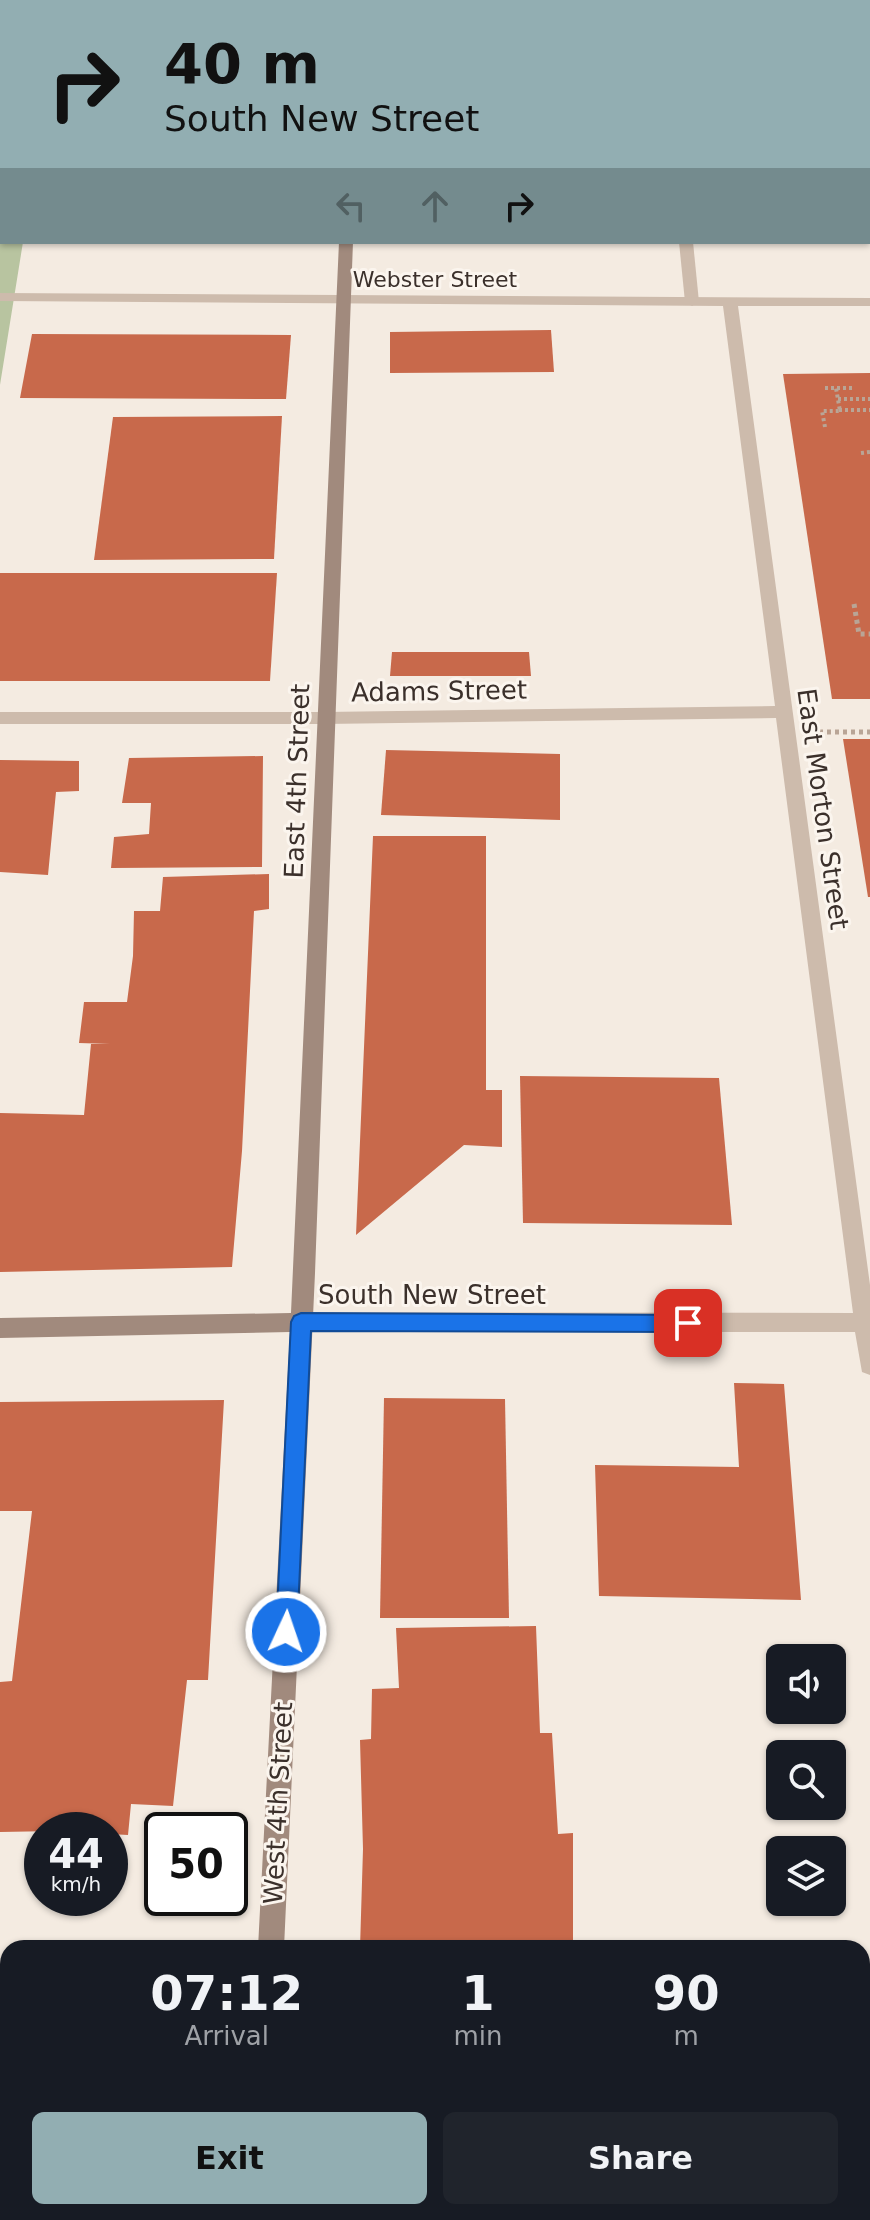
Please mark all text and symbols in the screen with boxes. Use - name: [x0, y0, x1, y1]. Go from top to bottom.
- text: 40 m: [164, 31, 320, 96]
- icon: right: [32, 32, 136, 136]
- text: South New Street: [164, 98, 479, 139]
- icon: left: [329, 184, 373, 228]
- icon: ahead: [413, 184, 457, 228]
- icon: right: [497, 184, 541, 228]
- street label: Webster Street: [353, 267, 518, 292]
- street label: Adams Street: [351, 674, 527, 708]
- street label: East 4th Street: [279, 683, 315, 879]
- street label: East Morton Street: [791, 686, 855, 932]
- street label: South New Street: [318, 1280, 546, 1310]
- pin: [654, 1289, 722, 1357]
- icon: arrive: [666, 1301, 710, 1345]
- position arrow: [244, 1590, 328, 1674]
- map controls: [766, 1644, 846, 1916]
- button: sound: [766, 1644, 846, 1724]
- street label: West 4th Street: [258, 1701, 298, 1905]
- button: search: [766, 1740, 846, 1820]
- speed limit sign: 50: [144, 1812, 248, 1916]
- text: 44: [48, 1831, 104, 1877]
- button: layers: [766, 1836, 846, 1916]
- text: km/h: [51, 1872, 101, 1896]
- text: 07:12: [150, 1965, 303, 2021]
- text: 1: [461, 1965, 495, 2021]
- text: 90: [653, 1965, 720, 2021]
- text: Arrival: [185, 2021, 269, 2051]
- text: min: [453, 2021, 503, 2051]
- text: m: [674, 2021, 699, 2051]
- button: Exit: [32, 2112, 427, 2204]
- button: Share: [443, 2112, 838, 2204]

